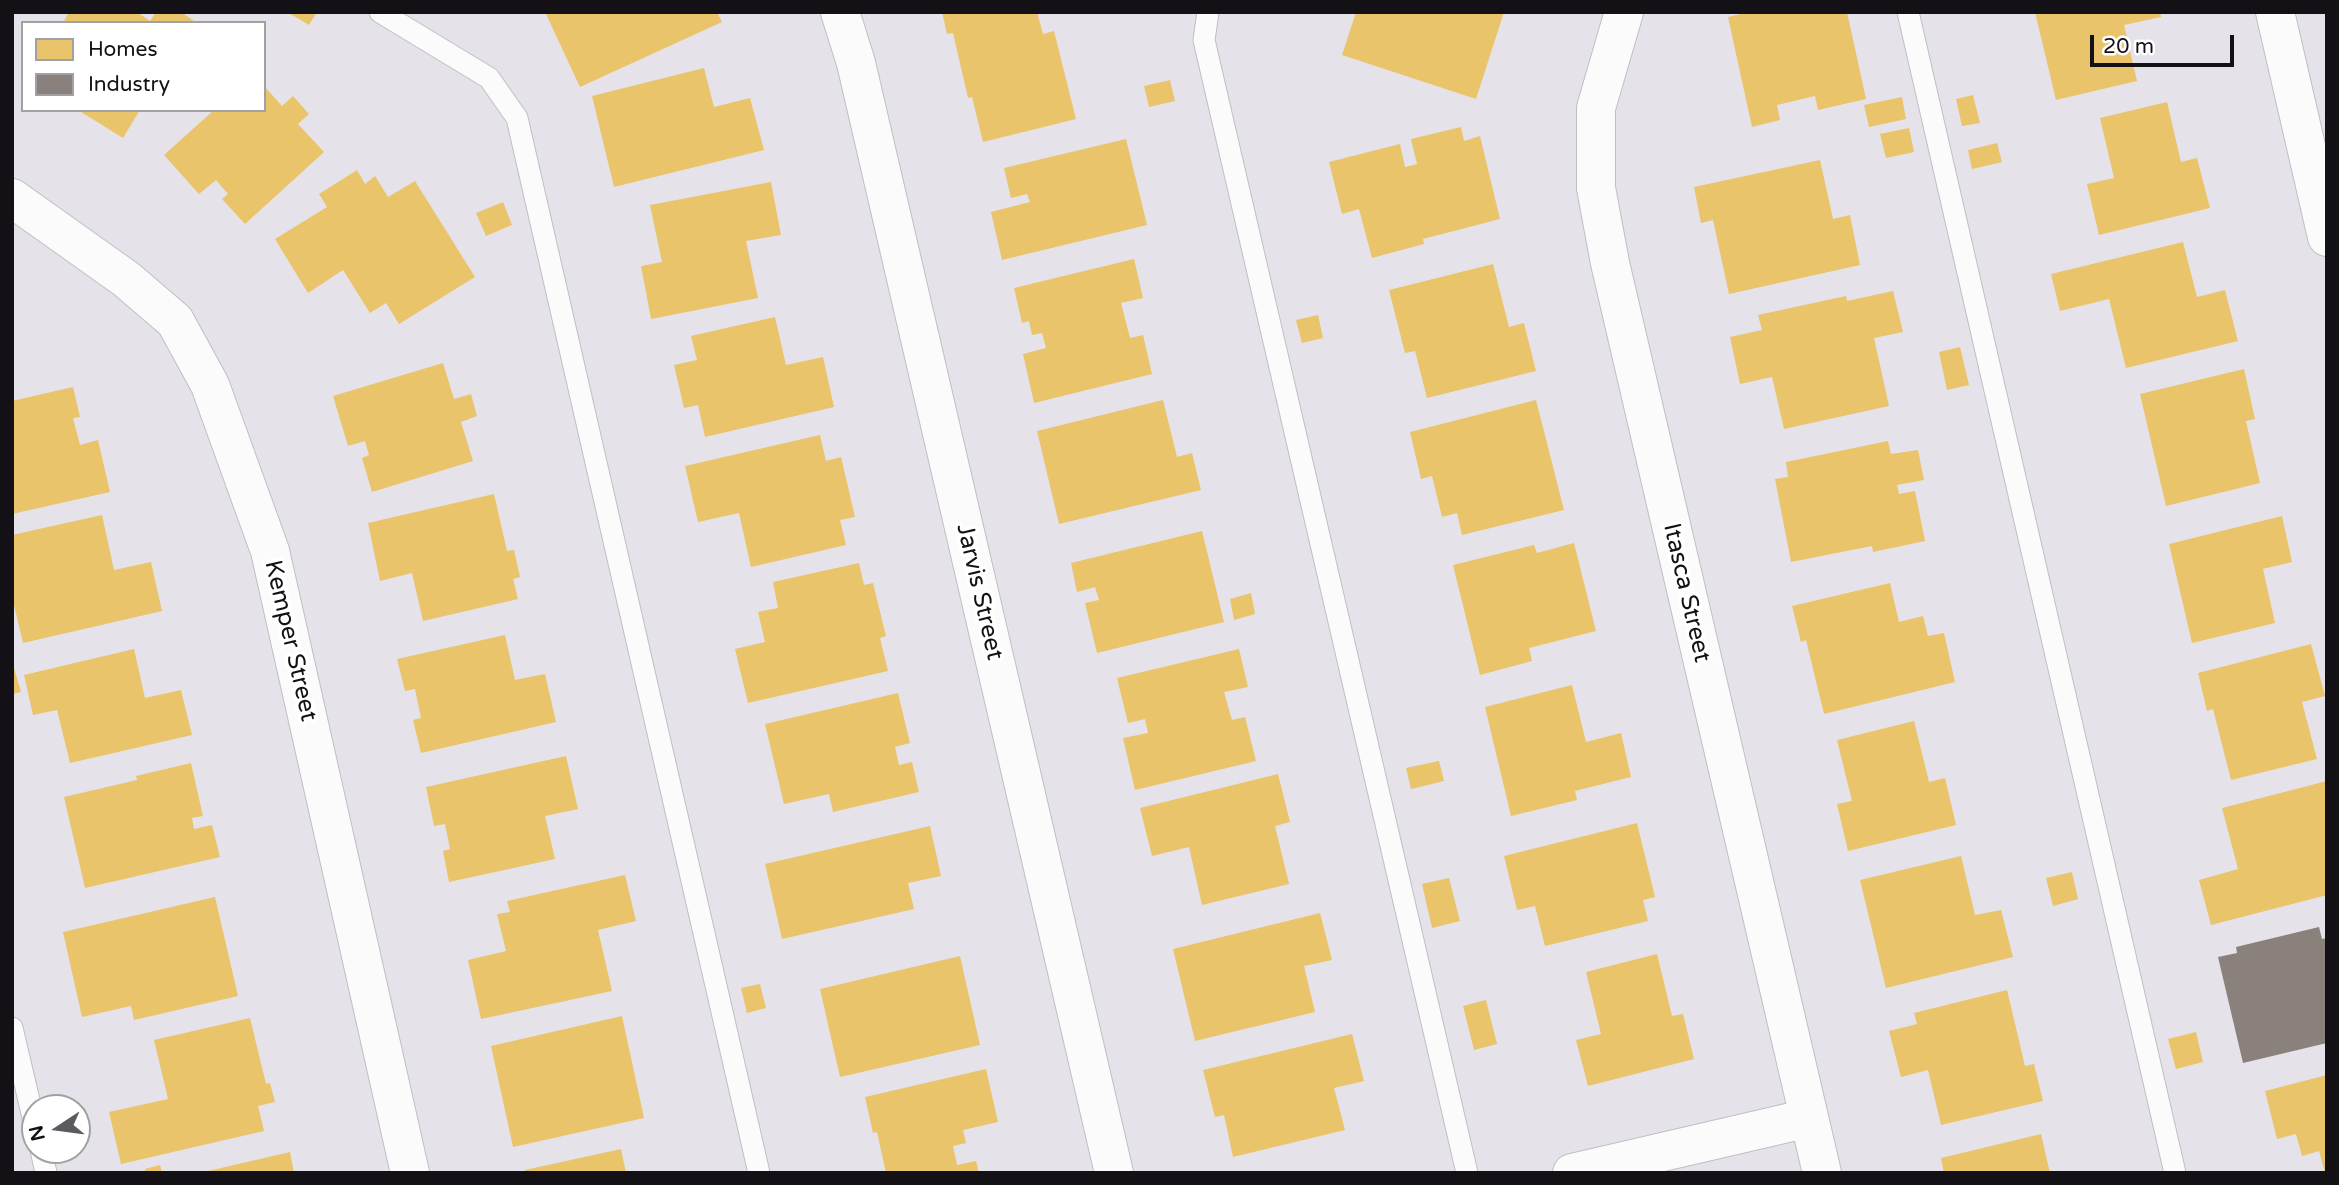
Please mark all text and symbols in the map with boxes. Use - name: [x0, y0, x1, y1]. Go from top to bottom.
- legend: [21, 21, 266, 112]
- scale bar: [2094, 21, 2238, 65]
- text: 20 m: [2103, 34, 2154, 59]
- text: Homes: [88, 37, 158, 62]
- text: Industry: [88, 72, 170, 97]
- street label: Jarvis Street: [949, 521, 1009, 663]
- street label: Itasca Street: [1656, 521, 1716, 665]
- street label: Kemper Street: [257, 558, 323, 724]
- north arrow: [21, 1094, 91, 1164]
- text: N: [25, 1123, 50, 1143]

